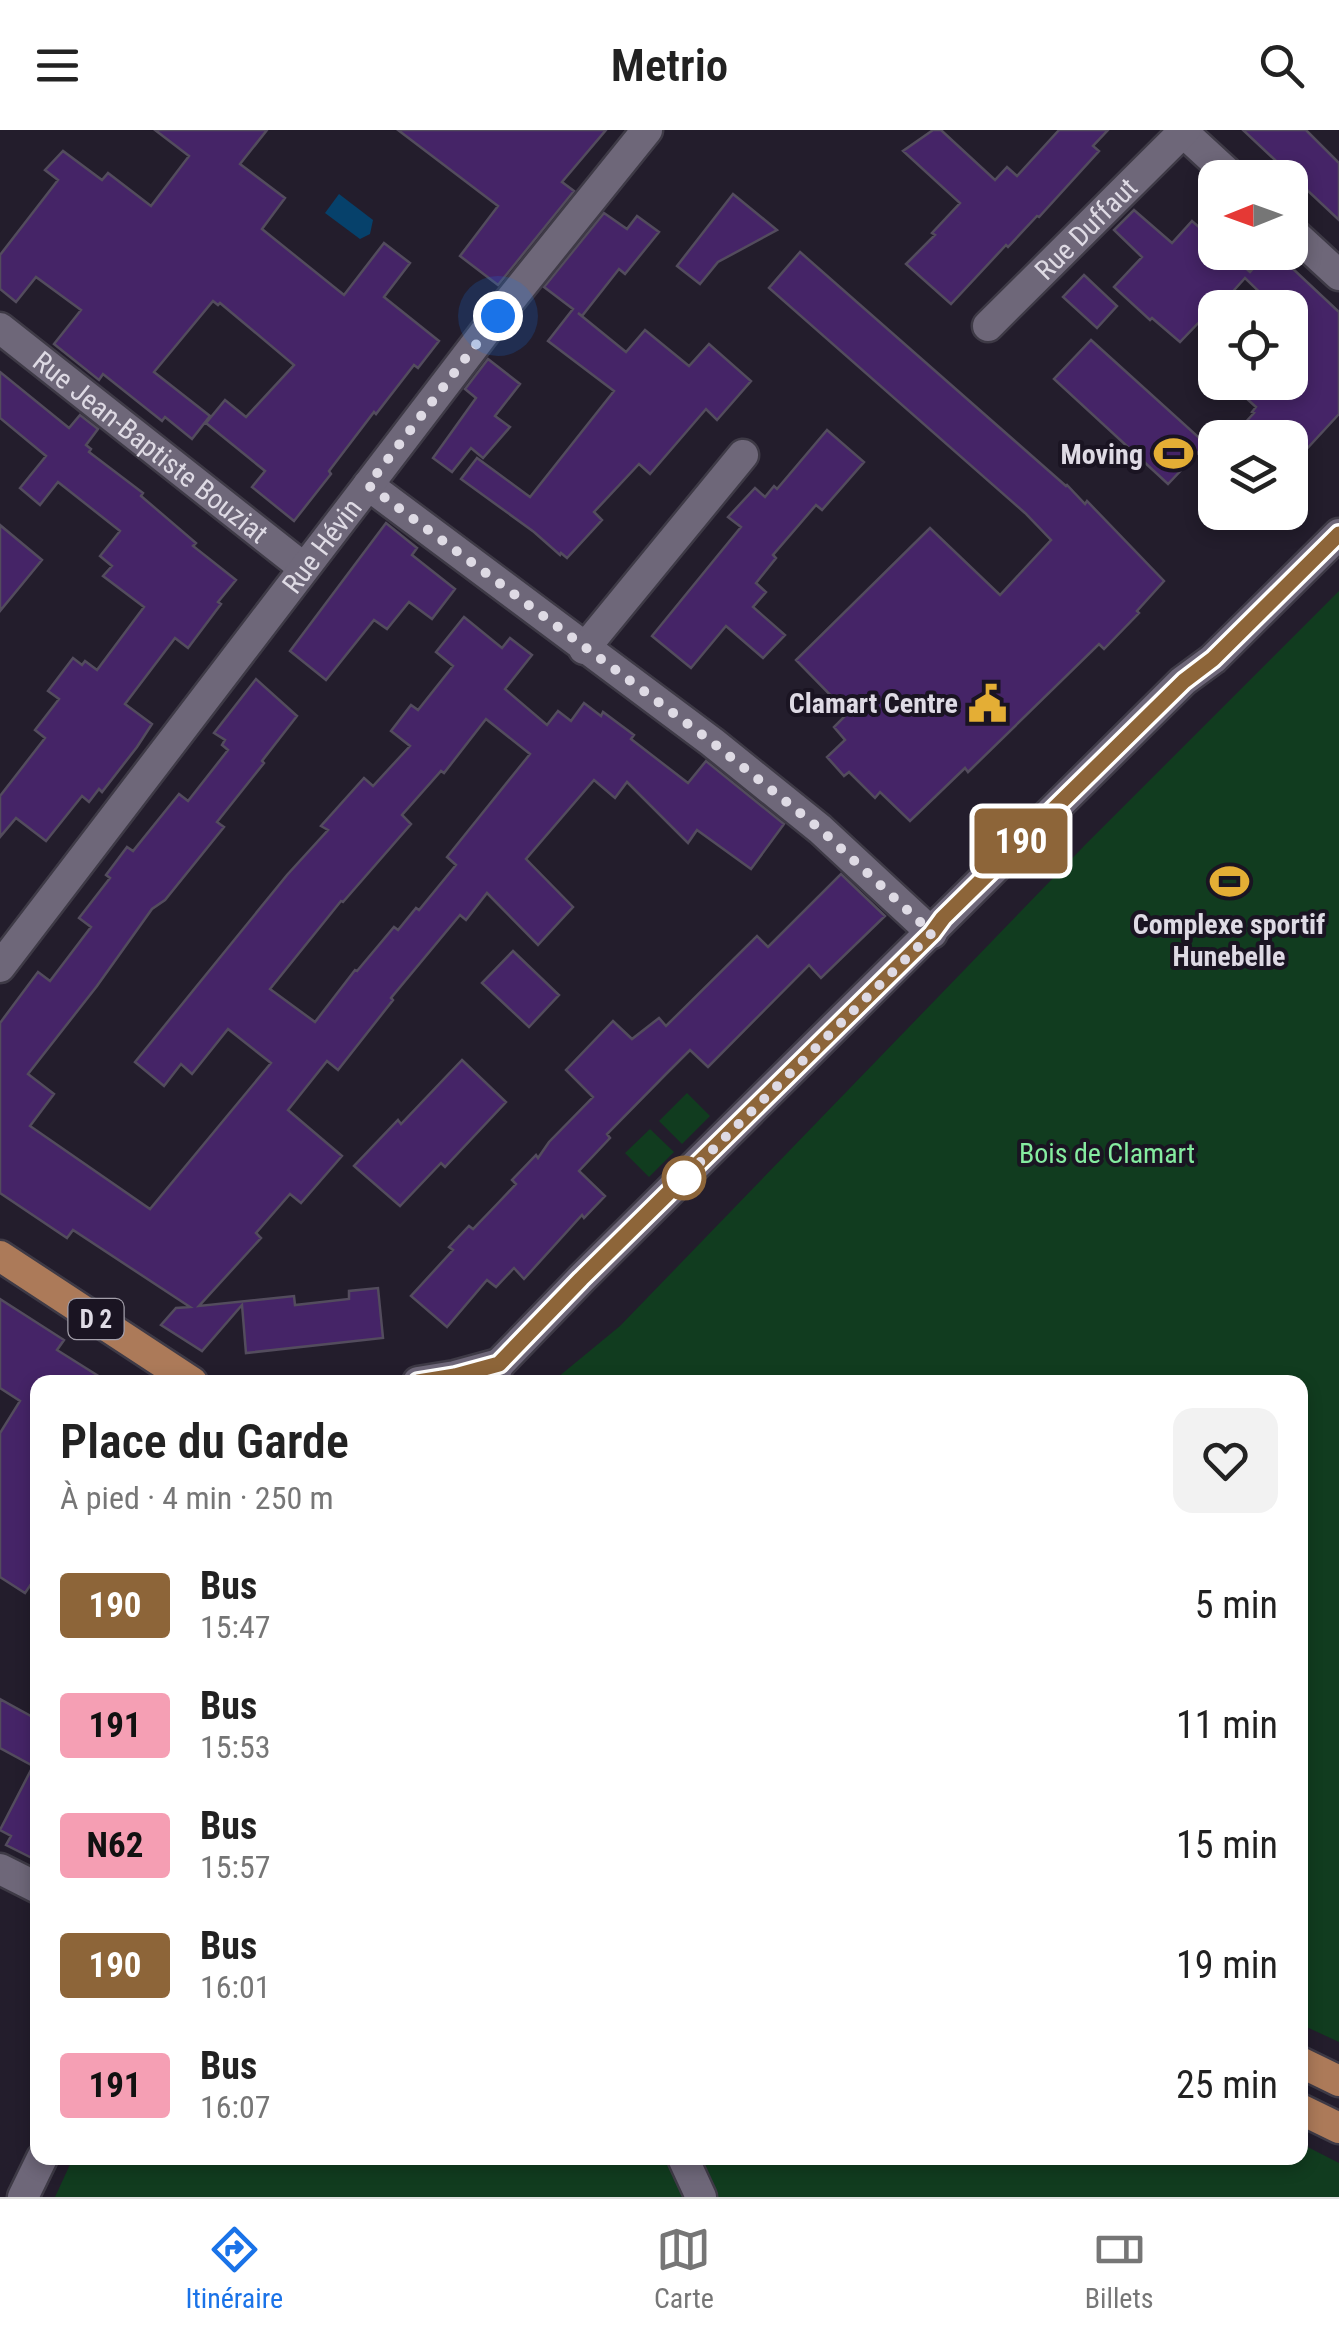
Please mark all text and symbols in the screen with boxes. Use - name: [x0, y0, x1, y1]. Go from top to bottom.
- icon: menu: [30, 38, 85, 93]
- icon: search: [1254, 38, 1309, 93]
- text: Metrio: [611, 39, 728, 92]
- north arrow: [1198, 160, 1308, 270]
- map controls: [1198, 160, 1308, 530]
- street label: Rue Duffaut: [1028, 171, 1144, 287]
- button: locate: [1198, 290, 1308, 400]
- your location: [473, 291, 523, 341]
- street label: Rue Jean-Baptiste Bouziat: [26, 345, 274, 550]
- button: layers: [1198, 420, 1308, 530]
- sports icon: Moving: [1152, 433, 1194, 475]
- place label: Moving: [1061, 438, 1143, 471]
- street label: Rue Hévin: [276, 492, 369, 600]
- public building icon: Clamart Centre: [967, 682, 1009, 724]
- place label: Clamart Centre: [789, 687, 958, 720]
- line badge: 190: [964, 808, 1078, 874]
- text: 190: [994, 821, 1048, 862]
- sports icon: Complexe sportif Hunebelle: [1208, 860, 1250, 902]
- place label: Complexe sportif Hunebelle: [1133, 908, 1325, 973]
- park label: Bois de Clamart: [1019, 1137, 1195, 1170]
- unlabelled marker: [663, 1157, 705, 1199]
- road number: D 2: [68, 1299, 124, 1339]
- button: heart: [1173, 1408, 1278, 1513]
- text: Place du Garde: [60, 1413, 349, 1470]
- text: À pied · 4 min · 250 m: [60, 1479, 334, 1517]
- text: Bus: [200, 1564, 257, 1608]
- text: 5 min: [1195, 1583, 1278, 1627]
- text: 190: [88, 1585, 142, 1626]
- text: 15:47: [200, 1608, 271, 1646]
- text: Bus: [200, 1684, 257, 1728]
- text: 11 min: [1176, 1703, 1278, 1747]
- text: 191: [88, 1705, 142, 1746]
- text: 15:53: [200, 1728, 271, 1766]
- text: Bus: [200, 1804, 257, 1848]
- text: 15 min: [1176, 1823, 1278, 1867]
- text: N62: [87, 1825, 143, 1866]
- text: 15:57: [200, 1848, 271, 1886]
- text: Bus: [200, 1924, 257, 1968]
- text: 19 min: [1176, 1943, 1278, 1987]
- text: 190: [88, 1945, 142, 1986]
- text: 16:01: [200, 1968, 271, 2006]
- text: Bus: [200, 2044, 257, 2088]
- text: 25 min: [1176, 2063, 1278, 2107]
- text: 191: [88, 2065, 142, 2106]
- text: 16:07: [200, 2088, 271, 2126]
- tab: Itinéraire: [185, 2222, 283, 2315]
- tab: Carte: [654, 2222, 714, 2315]
- tab: Billets: [1085, 2222, 1154, 2315]

